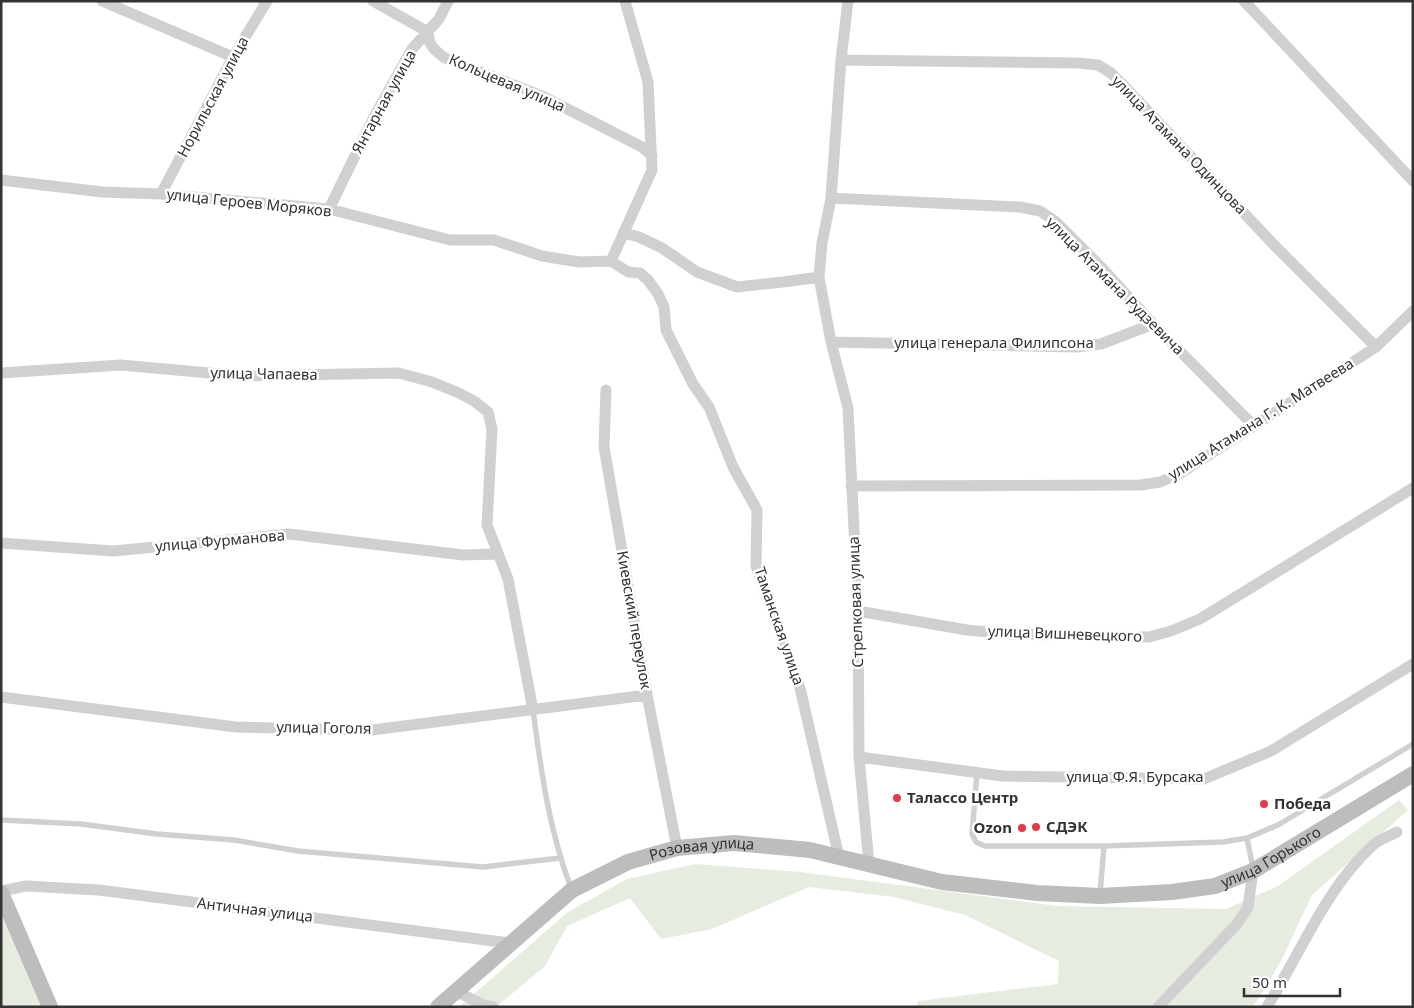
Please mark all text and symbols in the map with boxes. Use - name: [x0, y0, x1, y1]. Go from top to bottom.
- street label: Норильская улица: [172, 33, 252, 160]
- street label: Янтарная улица: [346, 46, 420, 157]
- street label: Кольцевая улица: [446, 49, 569, 116]
- street label: улица Атамана Одинцова: [1108, 70, 1252, 218]
- street label: улица Героев Моряков: [166, 183, 332, 221]
- street label: улица Атамана Рудзевича: [1042, 212, 1189, 359]
- street label: улица генерала Филипсона: [894, 332, 1094, 352]
- street label: улица Атамана Г. К. Матвеева: [1164, 353, 1357, 484]
- street label: улица Чапаева: [210, 362, 318, 384]
- street label: улица Фурманова: [154, 524, 286, 556]
- street label: Стрелковая улица: [843, 536, 867, 668]
- street label: Киевский переулок: [613, 549, 657, 691]
- street label: Таманская улица: [750, 564, 810, 687]
- street label: улица Вишневецкого: [988, 620, 1143, 646]
- street label: улица Гоголя: [276, 716, 372, 738]
- street label: улица Ф.Я. Бурсака: [1066, 766, 1204, 786]
- place label: Талассо Центр: [907, 787, 1018, 807]
- marker: Талассо Центр: [891, 792, 903, 804]
- place label: Победа: [1274, 793, 1331, 813]
- marker: Победа: [1258, 798, 1270, 810]
- place label: СДЭК: [1046, 816, 1088, 836]
- place label: Ozon: [974, 817, 1012, 837]
- marker: СДЭК: [1030, 821, 1042, 833]
- street label: улица Горького: [1218, 821, 1324, 892]
- marker: Ozon: [1016, 822, 1028, 834]
- street label: Розовая улица: [647, 832, 755, 864]
- street label: Античная улица: [196, 892, 314, 926]
- scale bar: [1244, 966, 1340, 998]
- text: 50 m: [1252, 972, 1287, 992]

